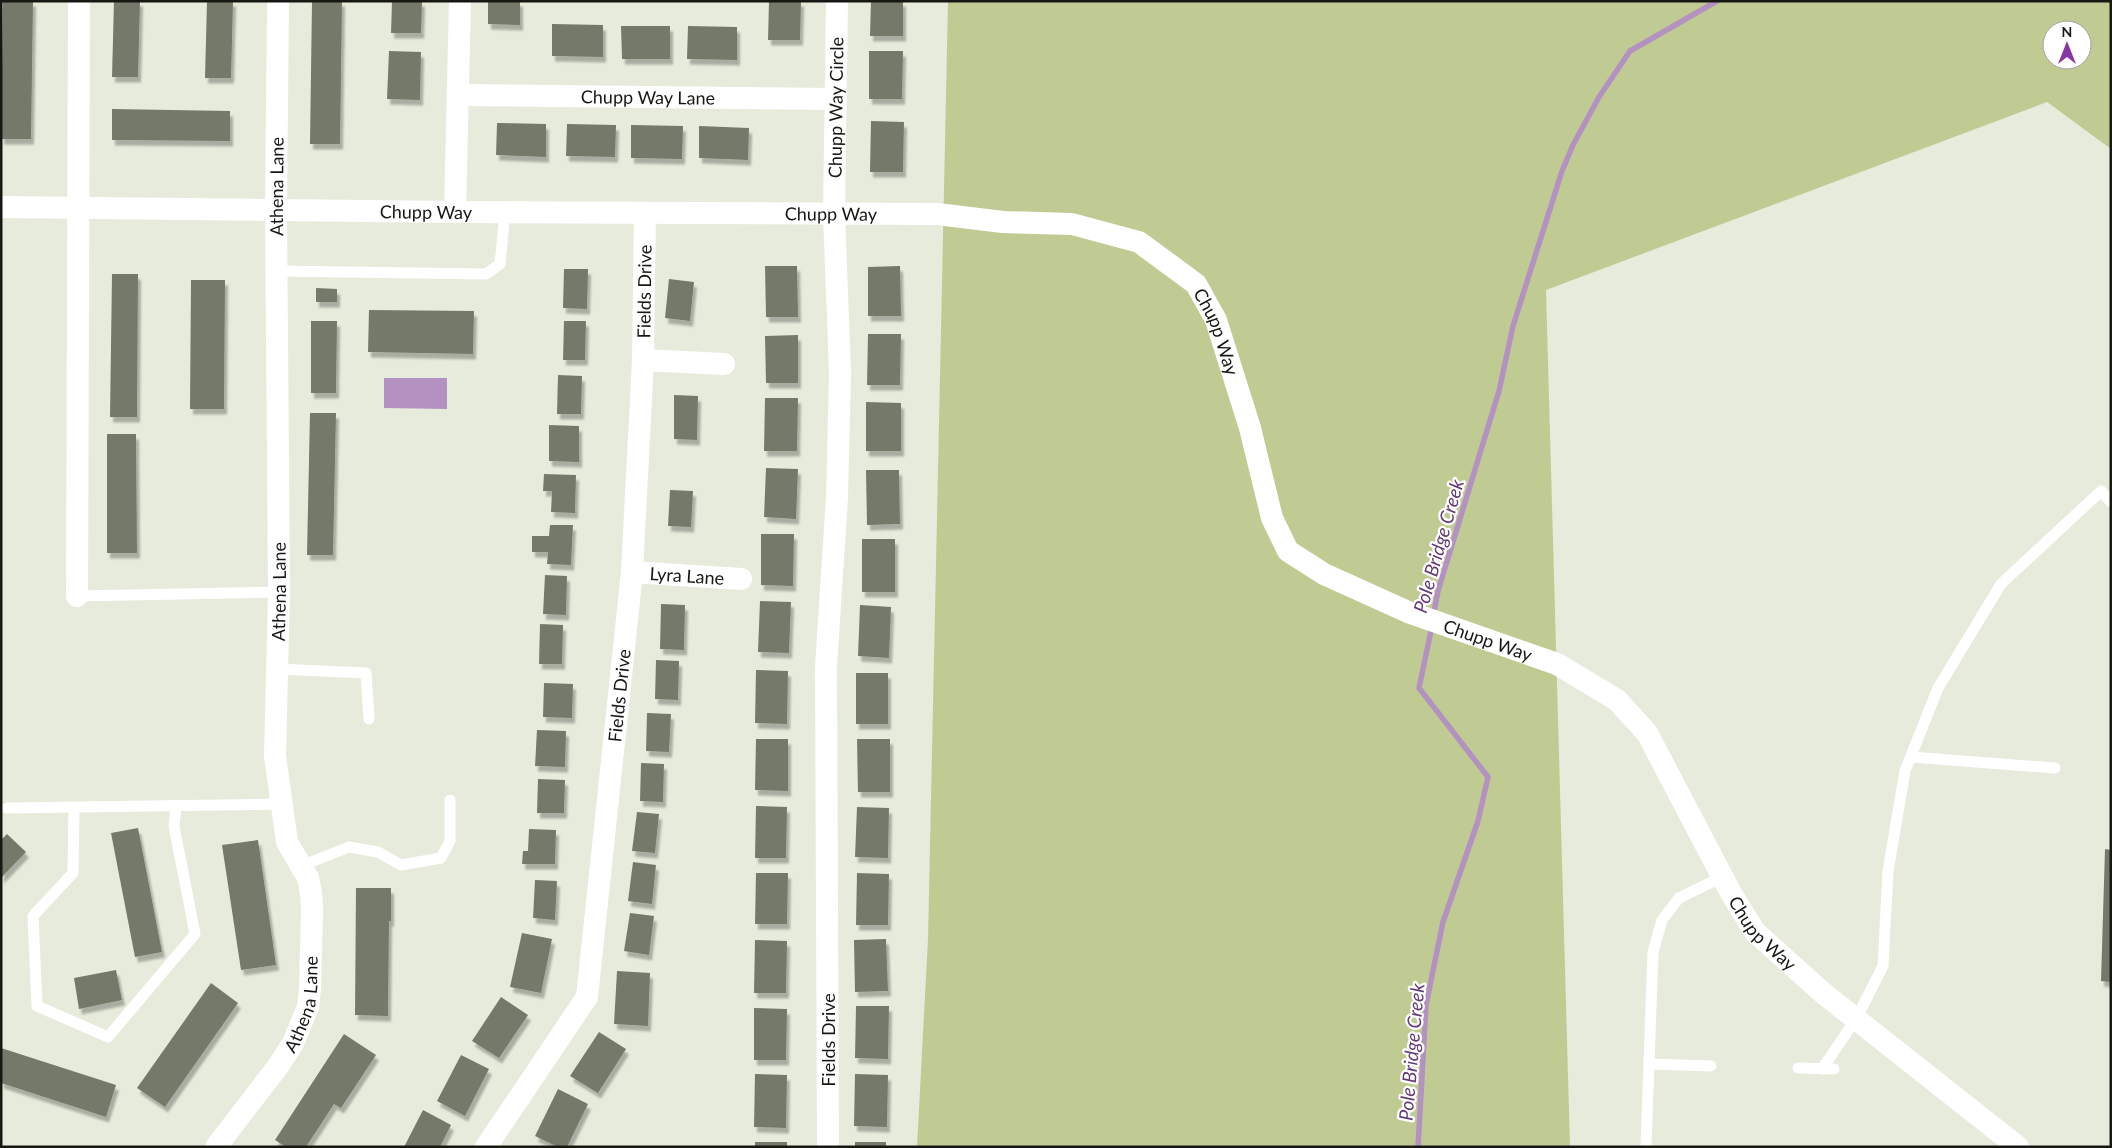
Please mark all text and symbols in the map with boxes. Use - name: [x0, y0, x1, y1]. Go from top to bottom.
- north arrow: [2042, 20, 2092, 70]
- text: N: [2062, 23, 2072, 40]
- street label: Chupp Way Circle: [824, 37, 847, 178]
- street label: Chupp Way Lane: [581, 85, 715, 109]
- street label: Athena Lane: [265, 137, 288, 236]
- street label: Chupp Way: [380, 200, 473, 223]
- street label: Chupp Way: [785, 202, 878, 225]
- street label: Fields Drive: [632, 244, 656, 339]
- street label: Chupp Way: [1189, 284, 1244, 379]
- water label: Pole Bridge Creek: [1408, 476, 1468, 615]
- street label: Athena Lane: [267, 542, 290, 641]
- street label: Lyra Lane: [649, 562, 725, 589]
- street label: Chupp Way: [1441, 614, 1536, 666]
- street label: Fields Drive: [603, 648, 635, 743]
- street label: Chupp Way: [1724, 892, 1802, 975]
- street label: Athena Lane: [279, 956, 322, 1057]
- water label: Pole Bridge Creek: [1394, 981, 1429, 1122]
- street label: Fields Drive: [817, 993, 839, 1087]

